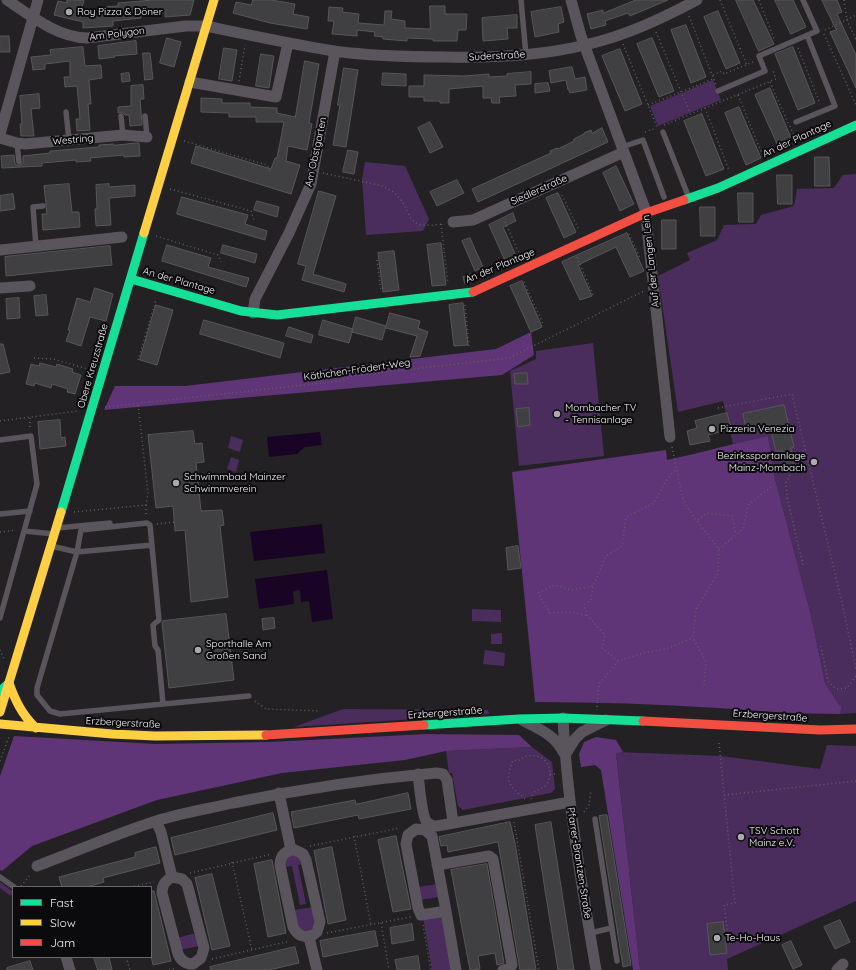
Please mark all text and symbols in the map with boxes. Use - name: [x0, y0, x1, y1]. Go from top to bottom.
- place label: Roy Pizza & Döner: [77, 6, 163, 18]
- marker: Roy Pizza & Döner: [64, 7, 74, 17]
- street label: Am Polygon: [89, 25, 145, 43]
- street label: Suderstraße: [468, 49, 526, 63]
- street label: Am Obstgarten: [303, 116, 329, 188]
- street label: An der Plantage: [761, 118, 833, 160]
- street label: Westring: [52, 132, 94, 148]
- street label: Siedlerstraße: [509, 172, 569, 208]
- street label: Auf der Langen Lein: [640, 214, 662, 308]
- street label: An der Plantage: [463, 246, 537, 286]
- street label: An der Plantage: [142, 265, 216, 297]
- street label: Obere Kreuzstraße: [75, 322, 111, 410]
- street label: Käthchen-Frödert-Weg: [303, 357, 411, 383]
- place label: Mombacher TV - Tennisanlage: [565, 402, 636, 426]
- marker: Mombacher TV - Tennisanlage: [552, 409, 562, 419]
- place label: Pizzeria Venezia: [720, 423, 794, 435]
- marker: Pizzeria Venezia: [707, 424, 717, 434]
- place label: Bezirkssportanlage Mainz-Mombach: [717, 450, 806, 474]
- marker: Bezirkssportanlage Mainz-Mombach: [809, 457, 819, 467]
- place label: Schwimmbad Mainzer Schwimmverein: [184, 471, 286, 494]
- marker: Schwimmbad Mainzer Schwimmverein: [171, 478, 181, 488]
- place label: Sporthalle Am Großen Sand: [206, 638, 271, 662]
- marker: Sporthalle Am Großen Sand: [193, 645, 203, 655]
- street label: Erzbergerstraße: [407, 704, 483, 722]
- street label: Erzbergerstraße: [732, 707, 808, 725]
- street label: Erzbergerstraße: [85, 715, 161, 731]
- street label: Pfarrer-Brantzen-Straße: [564, 806, 594, 920]
- place label: TSV Schott Mainz e.V.: [749, 825, 799, 848]
- marker: TSV Schott Mainz e.V.: [736, 832, 746, 842]
- legend: [12, 886, 152, 958]
- text: Fast: [50, 895, 74, 910]
- text: Slow: [50, 915, 76, 930]
- place label: Te-Ho-Haus: [725, 932, 780, 944]
- marker: Te-Ho-Haus: [712, 933, 722, 943]
- text: Jam: [50, 935, 75, 950]

